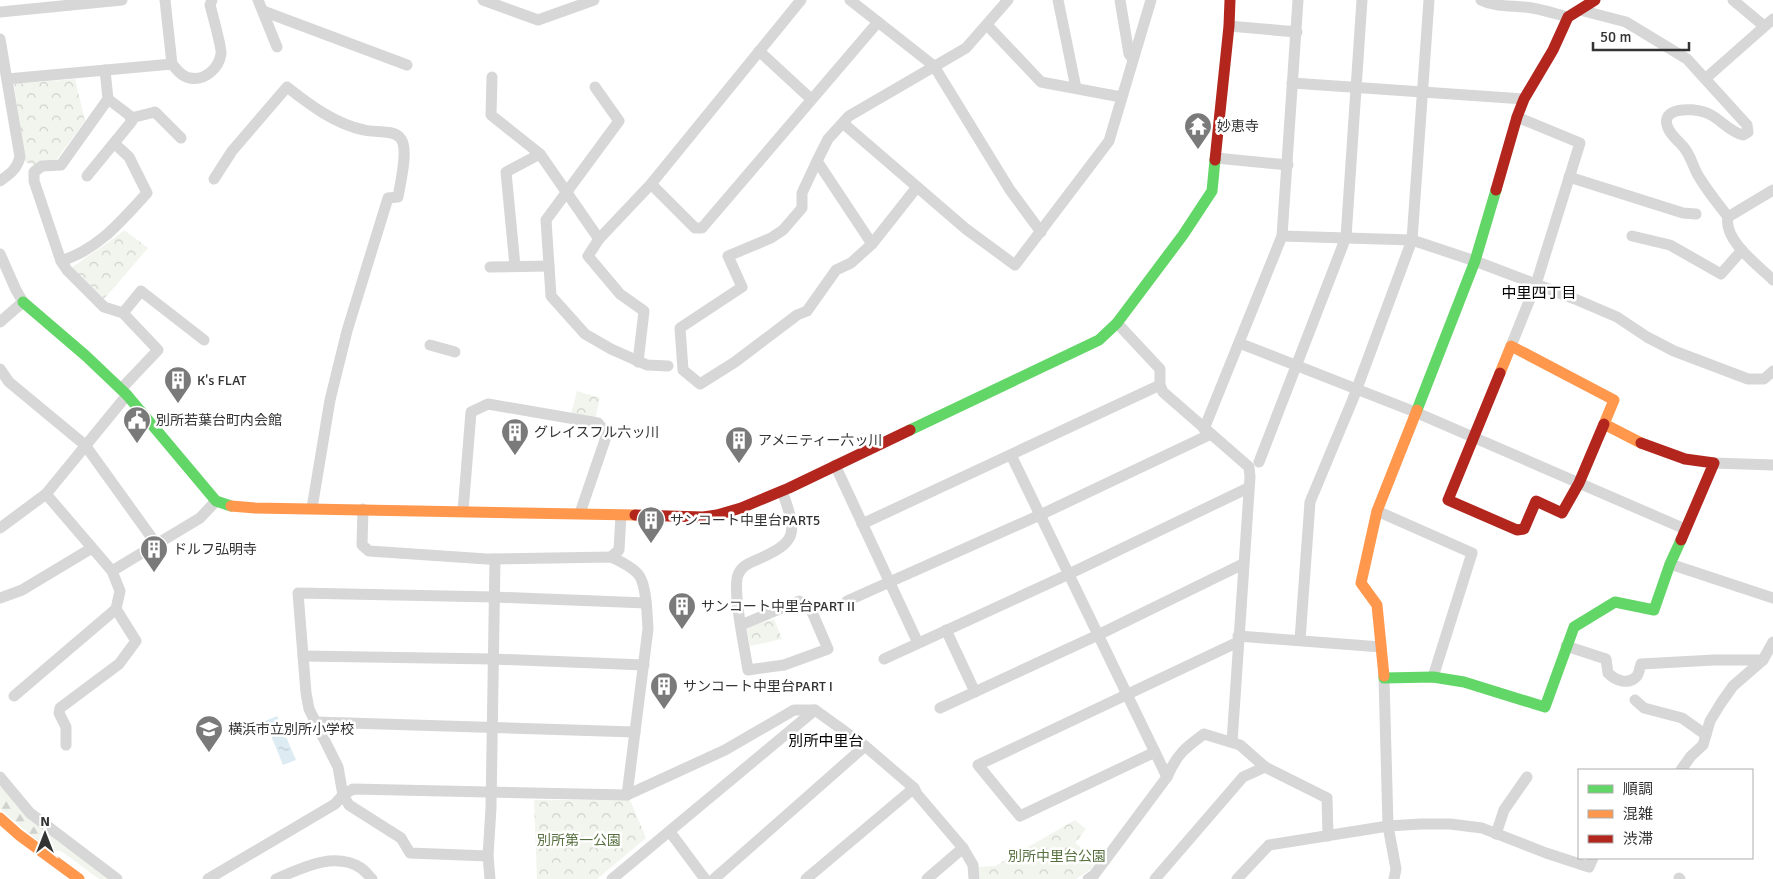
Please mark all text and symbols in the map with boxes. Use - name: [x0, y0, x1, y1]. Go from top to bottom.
- scale bar: [1593, 20, 1689, 52]
- text: 50 m: [1600, 28, 1631, 46]
- temple icon: 妙恵寺: [1183, 111, 1213, 150]
- place label: 妙恵寺: [1217, 118, 1259, 135]
- district label: 中里四丁目: [1501, 284, 1577, 302]
- building icon: K's FLAT: [163, 365, 193, 404]
- place label: K's FLAT: [197, 372, 247, 389]
- public building icon: 別所若葉台町内会館: [122, 405, 152, 444]
- place label: 別所若葉台町内会館: [156, 412, 282, 429]
- building icon: グレイスフル六ッ川: [500, 417, 530, 456]
- place label: グレイスフル六ッ川: [534, 424, 660, 441]
- building icon: アメニティー六ッ川: [724, 425, 754, 464]
- place label: アメニティー六ッ川: [758, 432, 882, 449]
- building icon: サンコート中里台PART5: [636, 505, 666, 544]
- place label: サンコート中里台PART5: [670, 512, 820, 529]
- building icon: ドルフ弘明寺: [139, 534, 169, 573]
- place label: ドルフ弘明寺: [173, 541, 257, 558]
- building icon: サンコート中里台PART II: [667, 591, 697, 630]
- place label: サンコート中里台PART II: [701, 598, 855, 615]
- building icon: サンコート中里台PART I: [649, 671, 679, 710]
- place label: サンコート中里台PART I: [683, 678, 833, 695]
- school or university icon: 横浜市立別所小学校: [194, 714, 224, 753]
- place label: 横浜市立別所小学校: [228, 721, 354, 738]
- district label: 別所中里台: [788, 732, 864, 750]
- legend: [1578, 769, 1753, 859]
- text: 順調: [1623, 780, 1653, 798]
- text: 混雑: [1623, 805, 1653, 823]
- north arrow: [20, 809, 70, 859]
- text: N: [40, 813, 50, 830]
- text: 渋滞: [1623, 830, 1653, 848]
- park label: 別所第一公園: [537, 832, 621, 849]
- park label: 別所中里台公園: [1008, 848, 1106, 865]

